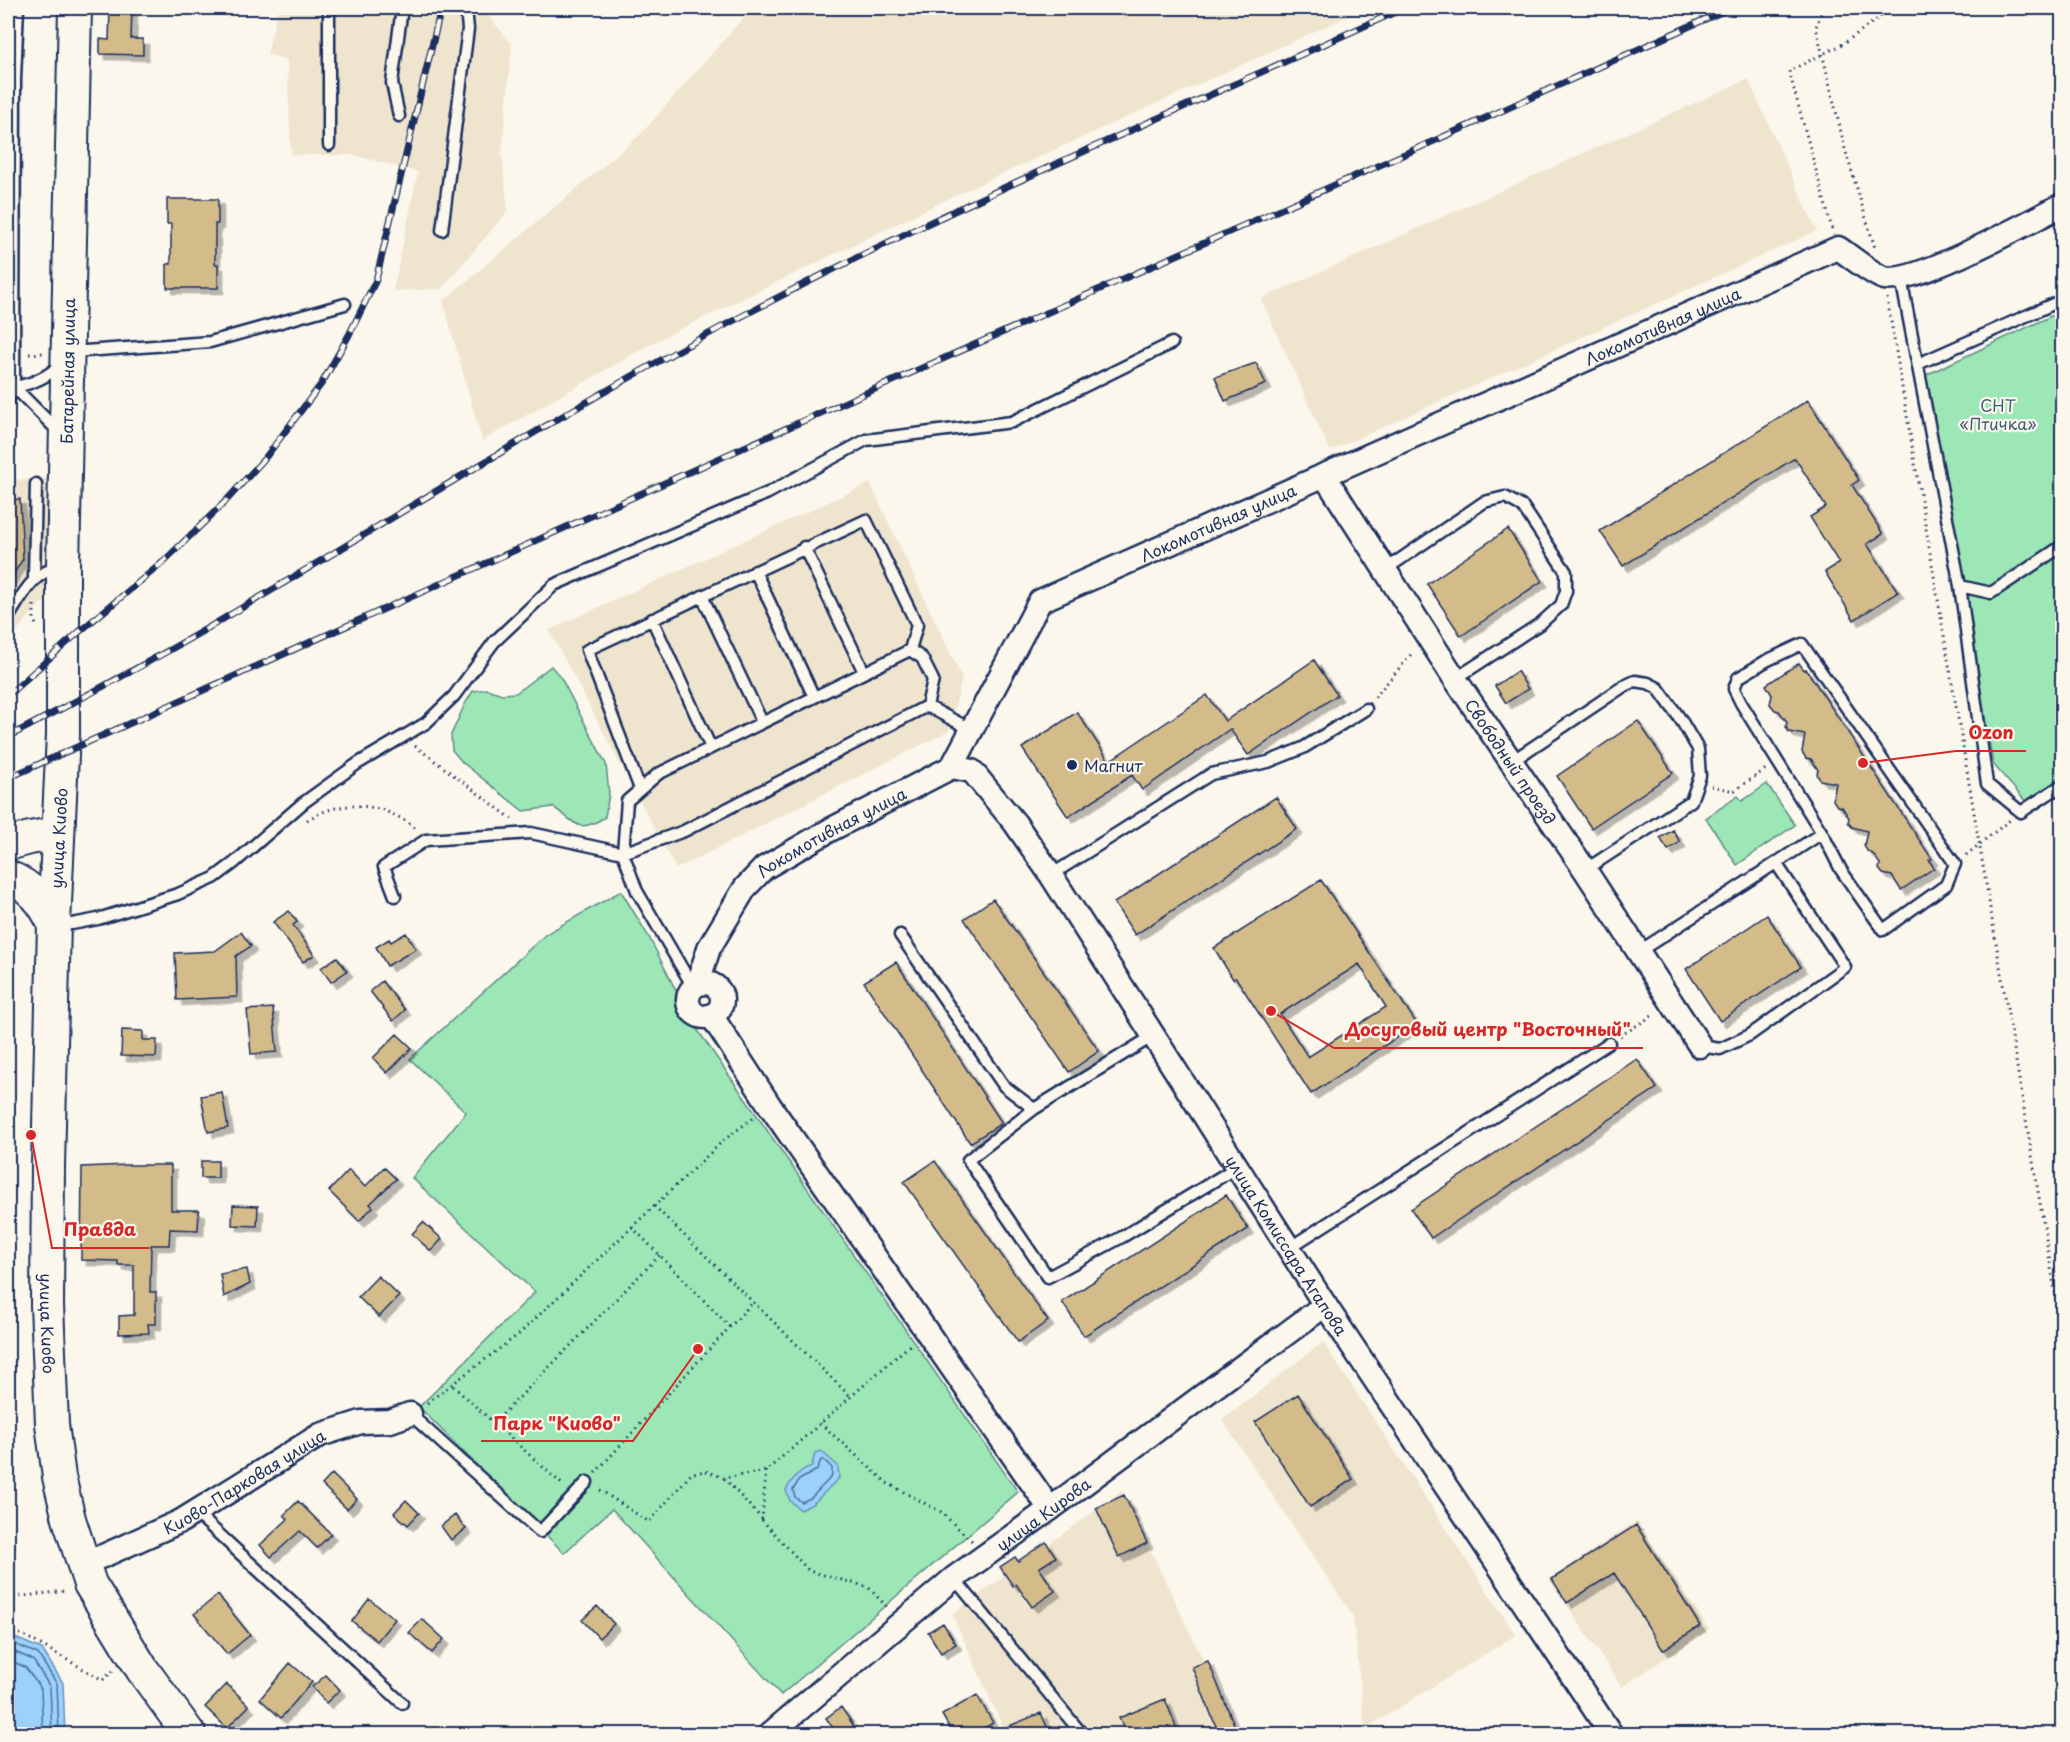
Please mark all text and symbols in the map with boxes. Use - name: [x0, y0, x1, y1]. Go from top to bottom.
- street label: Локомотивная улица: [1581, 281, 1744, 371]
- street label: Батарейная улица: [54, 298, 80, 444]
- park label: СНТ «Птичка»: [1960, 393, 2036, 435]
- street label: Локомотивная улица: [1136, 477, 1300, 567]
- street label: Свободный проезд: [1460, 693, 1562, 829]
- callout: Ozon: [1956, 715, 2026, 751]
- text: Ozon: [1968, 718, 2014, 745]
- place label: Магнит: [1084, 753, 1144, 777]
- marker: Магнит: [1065, 758, 1079, 772]
- street label: Локомотивная улица: [750, 781, 910, 882]
- street label: улица Киово: [43, 787, 73, 889]
- callout: Досуговый центр "Восточный": [1334, 1012, 1643, 1048]
- text: Досуговый центр "Восточный": [1344, 1015, 1631, 1042]
- street label: улица Комиссара Агапова: [1220, 1150, 1354, 1340]
- callout: Правда: [52, 1212, 149, 1248]
- text: Правда: [64, 1215, 136, 1242]
- street label: улица Киово: [35, 1273, 62, 1374]
- callout: Парк "Киово": [481, 1405, 633, 1441]
- text: Парк "Киово": [493, 1409, 621, 1436]
- street label: Киово-Парковая улица: [159, 1423, 330, 1540]
- street label: улица Кирова: [991, 1471, 1095, 1556]

